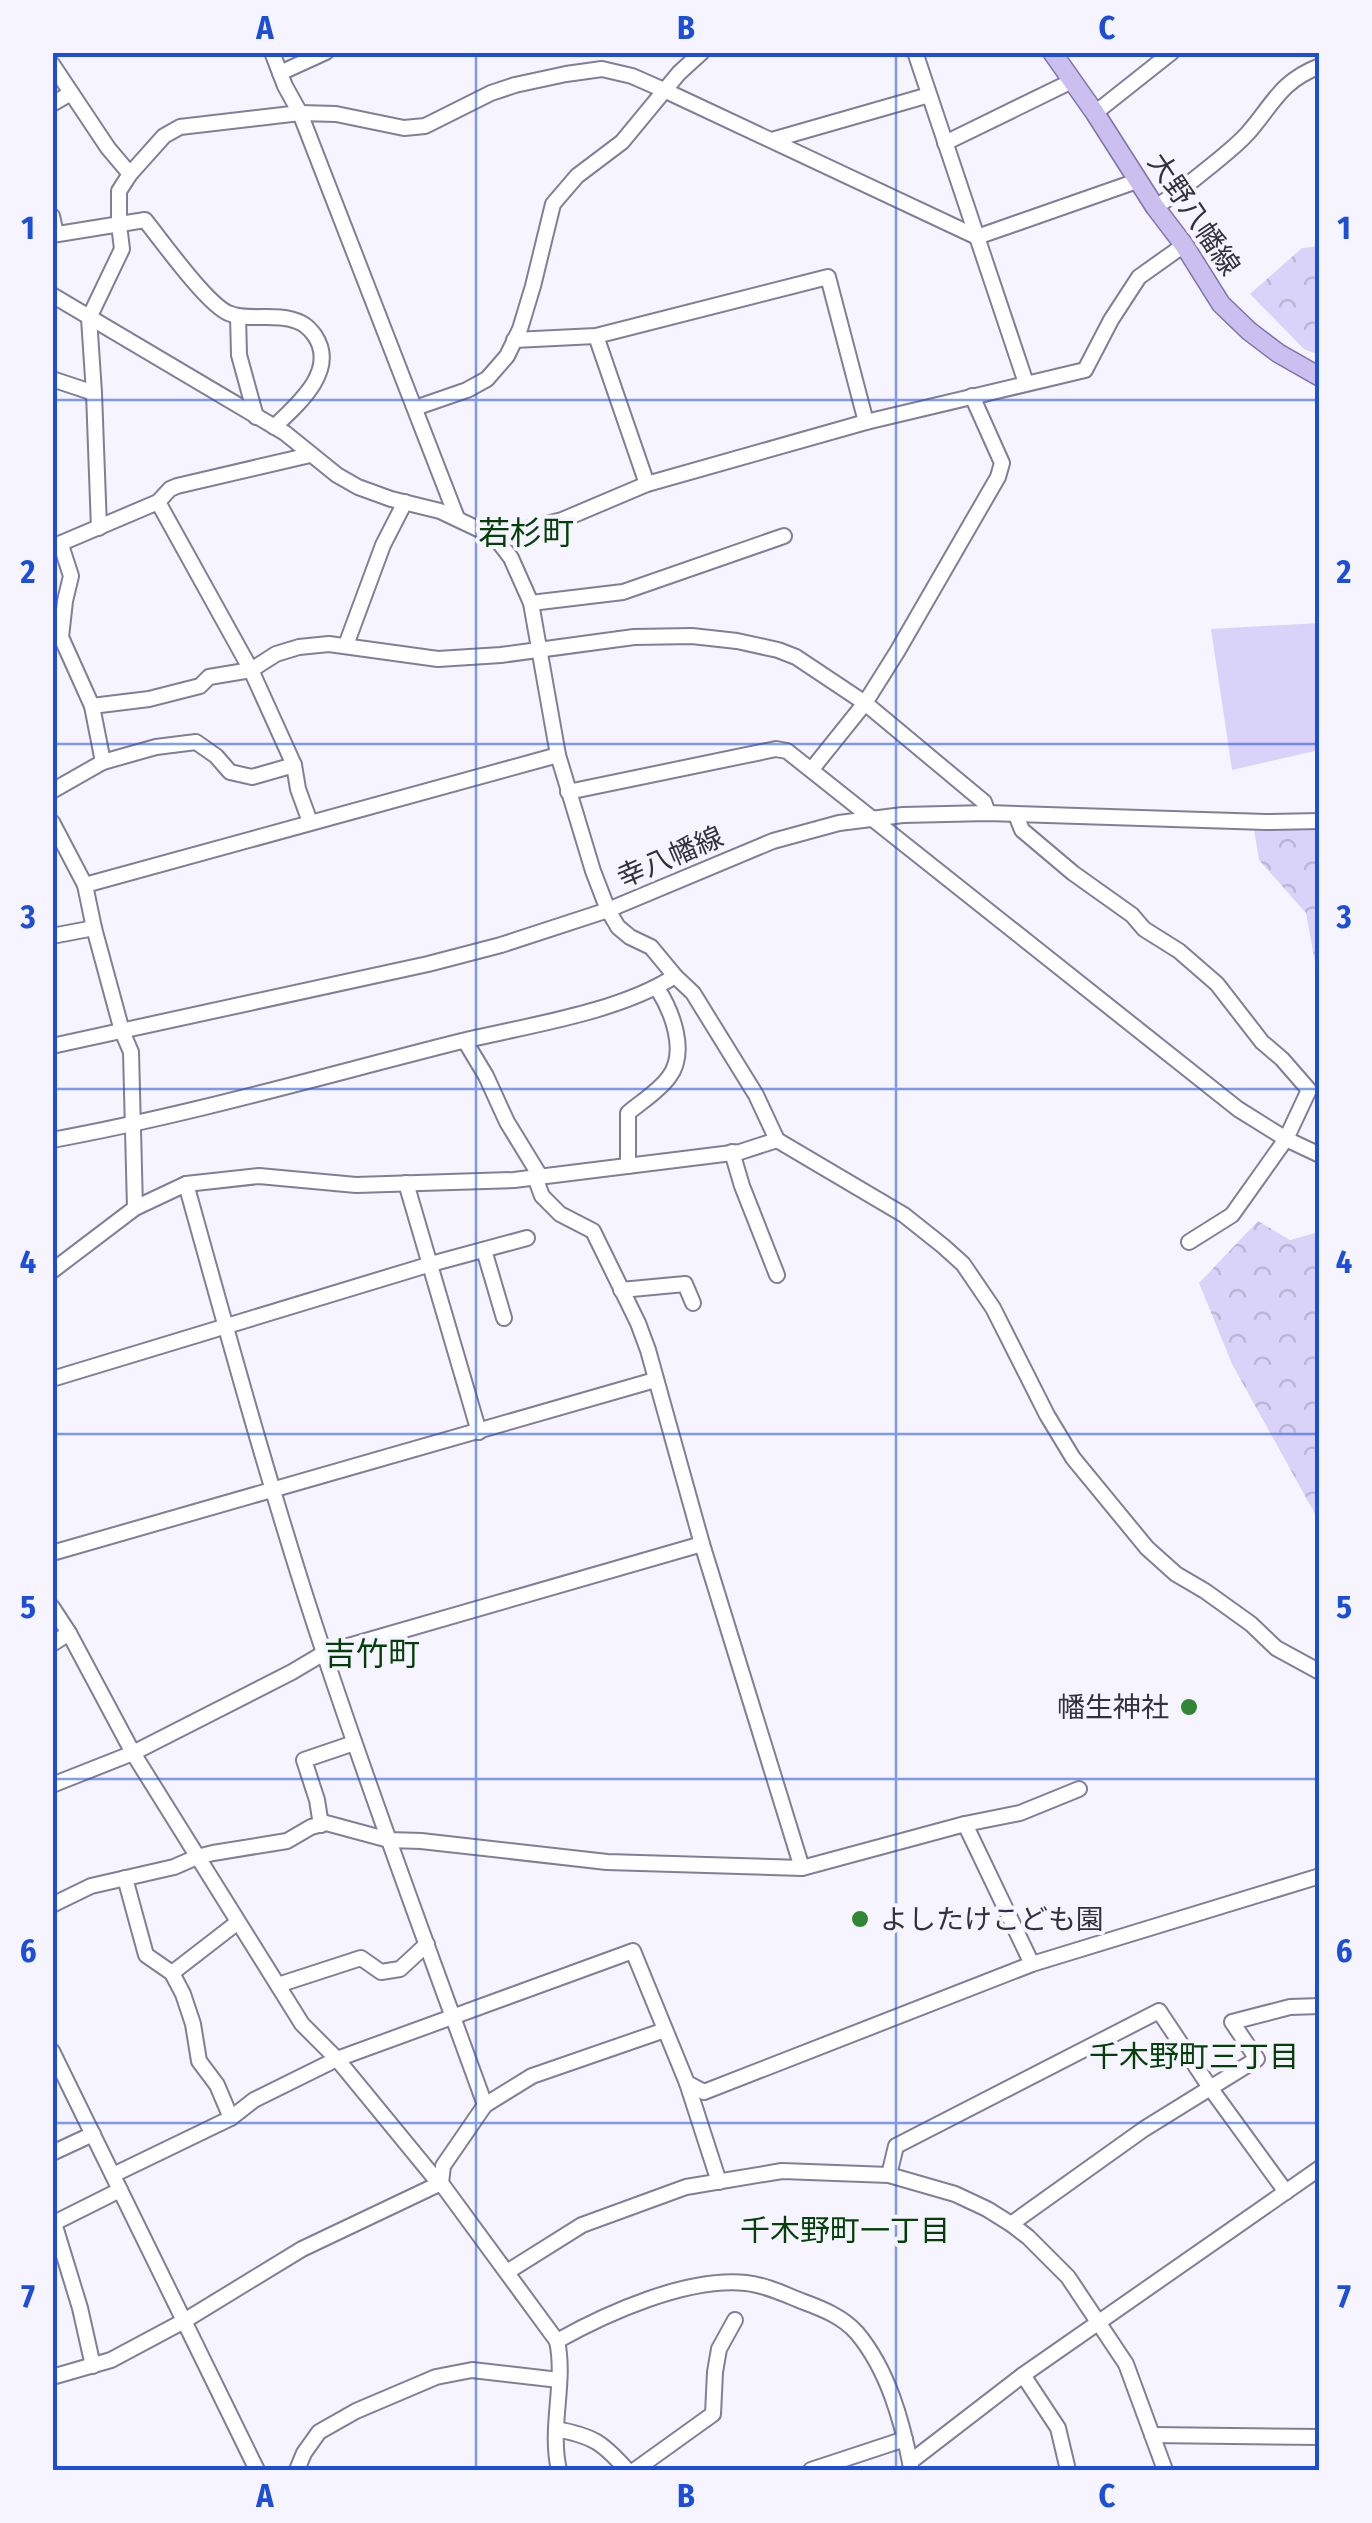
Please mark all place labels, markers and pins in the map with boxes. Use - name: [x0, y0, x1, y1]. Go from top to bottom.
- place label: 幡生神社: [1057, 1691, 1169, 1724]
- marker: 幡生神社: [1178, 1696, 1200, 1718]
- place label: よしたけこども園: [880, 1903, 1104, 1936]
- marker: よしたけこども園: [849, 1908, 871, 1930]

